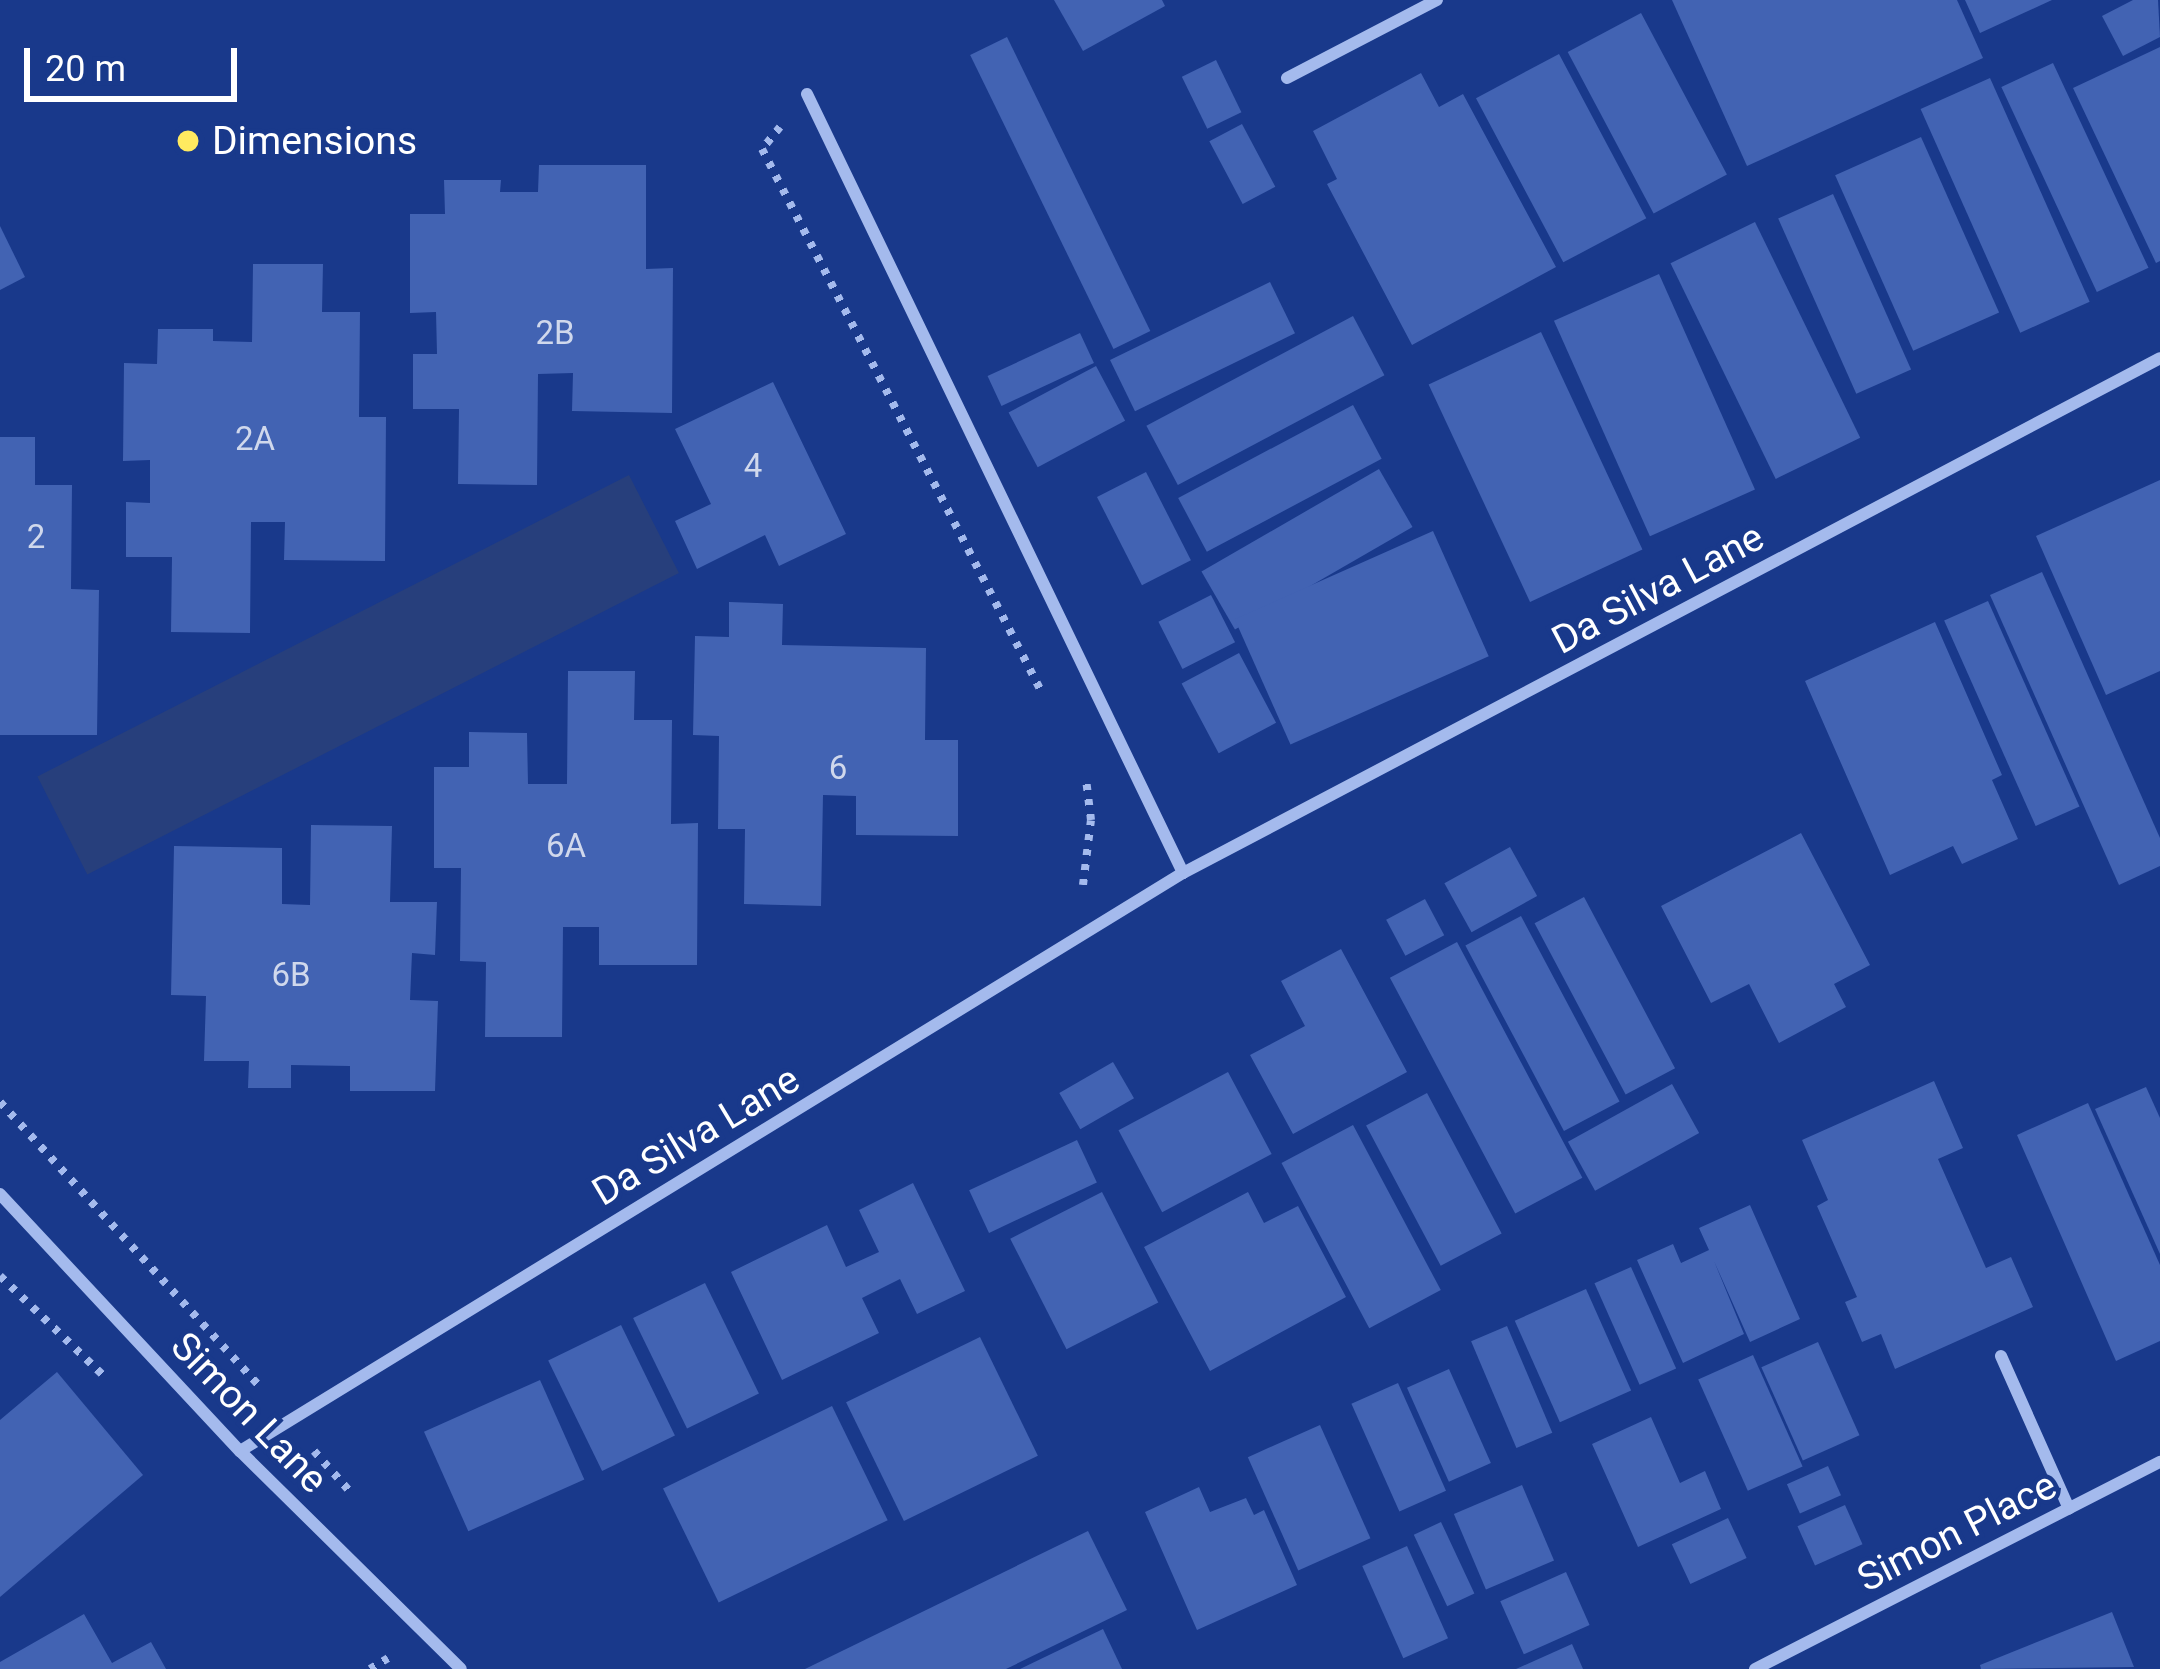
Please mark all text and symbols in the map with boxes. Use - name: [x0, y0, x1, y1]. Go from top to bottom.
- scale bar: [30, 24, 243, 98]
- text: 20 m: [45, 48, 126, 90]
- place label: Dimensions: [212, 118, 417, 164]
- marker: Dimensions: [175, 128, 201, 154]
- house number: 2B: [535, 313, 575, 353]
- house number: 2A: [235, 419, 275, 459]
- house number: 4: [744, 446, 762, 486]
- street label: Da Silva Lane: [1544, 514, 1772, 664]
- house number: 2: [27, 517, 45, 557]
- house number: 6: [829, 748, 847, 788]
- house number: 6A: [546, 826, 586, 866]
- house number: 6B: [271, 955, 311, 995]
- street label: Da Silva Lane: [584, 1056, 808, 1216]
- street label: Simon Lane: [161, 1323, 337, 1503]
- street label: Simon Place: [1850, 1462, 2064, 1602]

